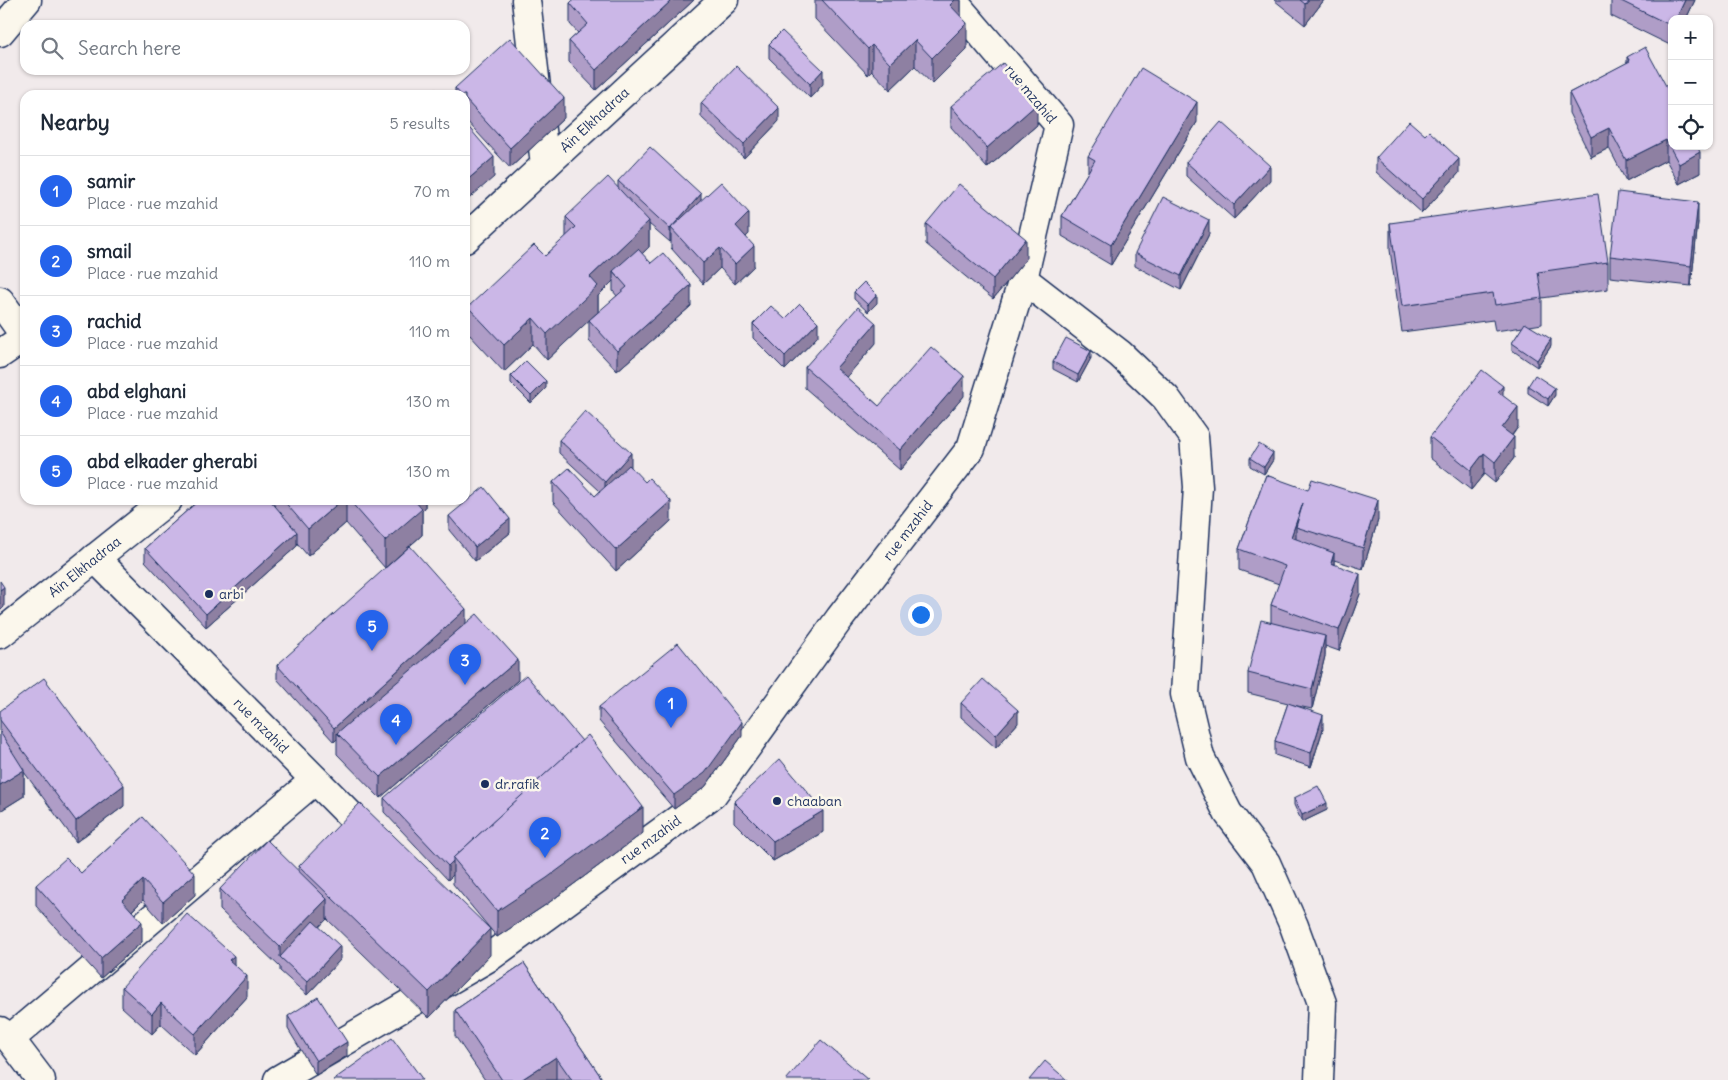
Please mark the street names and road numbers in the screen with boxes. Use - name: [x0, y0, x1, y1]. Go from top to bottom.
- street label: rue mzahid: [1001, 61, 1061, 127]
- street label: Aïn Elkhadraa: [556, 83, 633, 156]
- street label: rue mzahid: [879, 497, 936, 564]
- street label: Aïn Elkhadraa: [44, 532, 124, 601]
- street label: rue mzahid: [230, 694, 293, 757]
- street label: rue mzahid: [617, 811, 685, 868]

